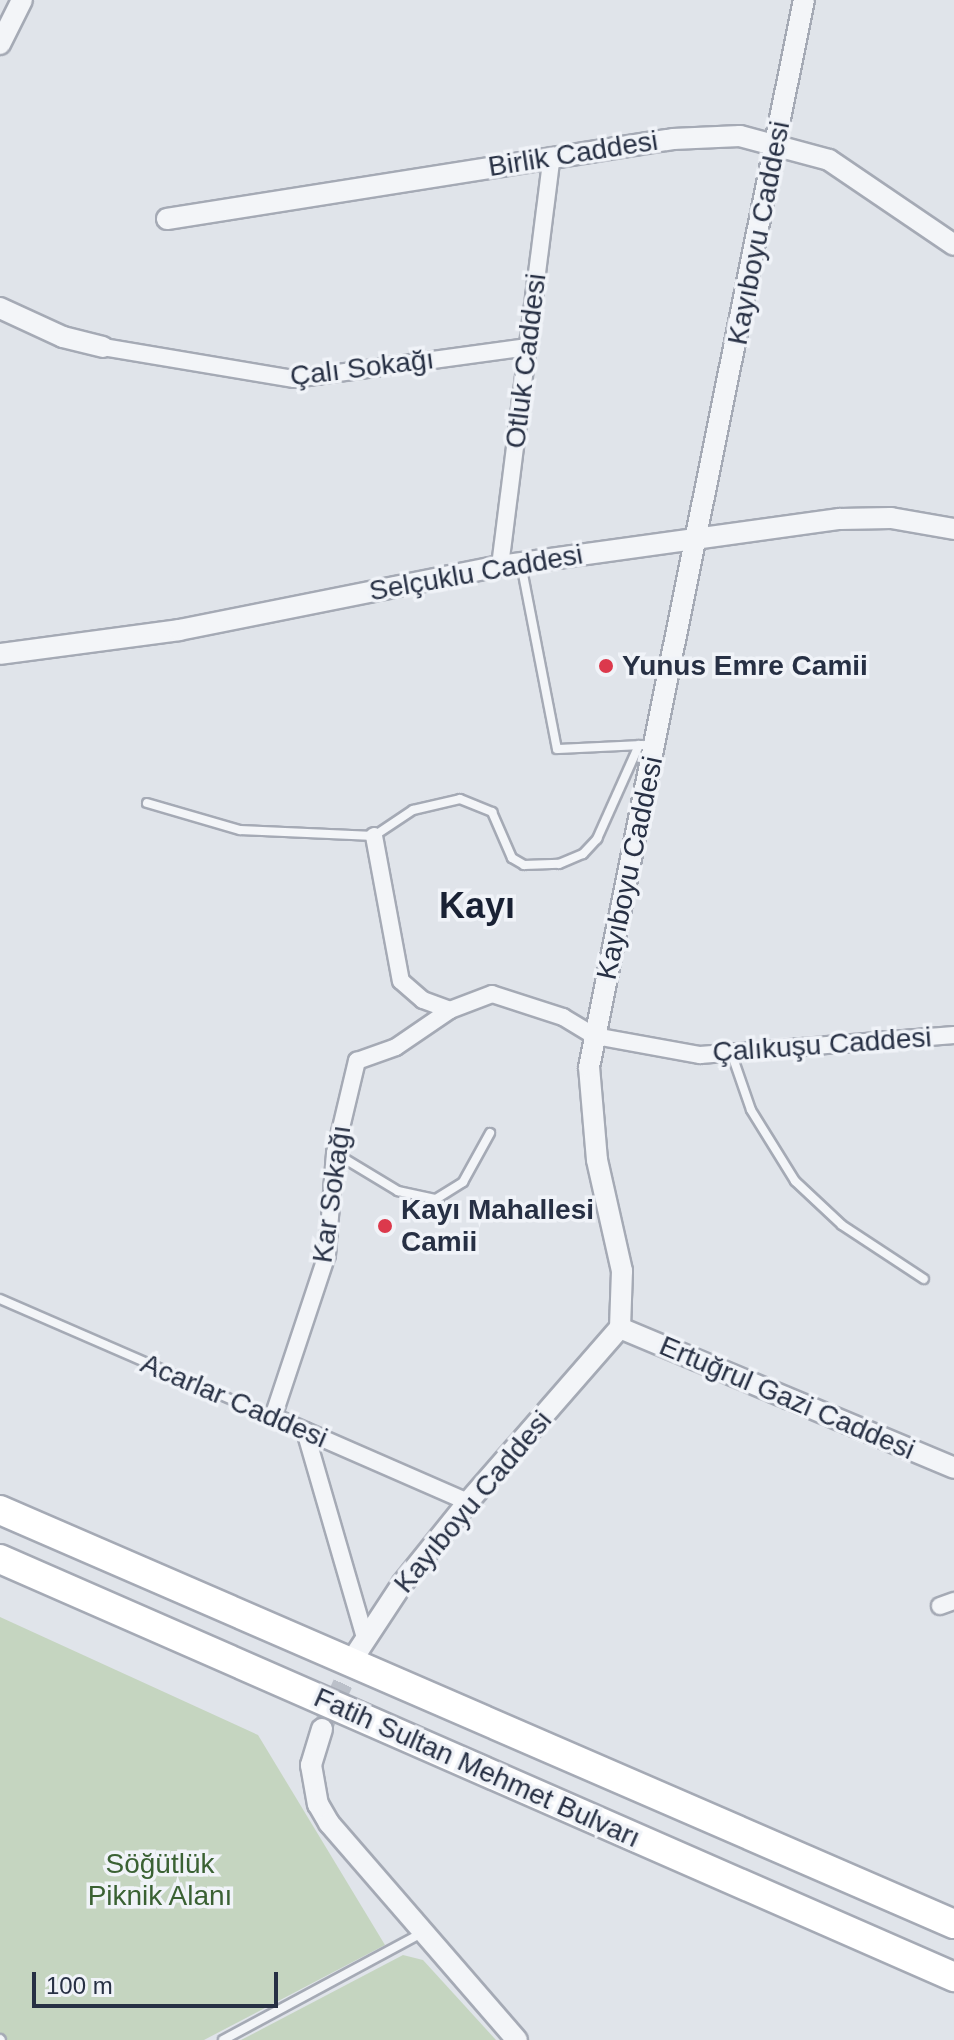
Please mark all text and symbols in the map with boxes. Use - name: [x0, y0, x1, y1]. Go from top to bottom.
- street label: Kayıboyu Caddesi: [721, 118, 797, 348]
- street label: Birlik Caddesi: [486, 124, 660, 184]
- street label: Otluk Caddesi: [499, 272, 553, 450]
- street label: Çalı Sokağı: [288, 343, 436, 393]
- street label: Selçuklu Caddesi: [367, 538, 585, 608]
- place label: Yunus Emre Camii: [622, 649, 868, 683]
- marker: Yunus Emre Camii: [597, 657, 615, 675]
- street label: Kayıboyu Caddesi: [590, 753, 670, 983]
- district label: Kayı: [439, 884, 515, 928]
- street label: Çalıkuşu Caddesi: [711, 1021, 933, 1069]
- street label: Kar Sokağı: [306, 1123, 358, 1265]
- place label: Kayı Mahallesi Camii: [401, 1193, 594, 1259]
- marker: Kayı Mahallesi Camii: [376, 1217, 394, 1235]
- street label: Ertuğrul Gazi Caddesi: [654, 1329, 920, 1467]
- street label: Acarlar Caddesi: [136, 1347, 332, 1455]
- street label: Kayıboyu Caddesi: [387, 1404, 559, 1600]
- street label: Fatih Sultan Mehmet Bulvarı: [309, 1681, 645, 1855]
- park label: Söğütlük Piknik Alanı: [87, 1847, 233, 1913]
- scale bar: [36, 1956, 282, 2006]
- text: 100 m: [46, 1972, 113, 1999]

